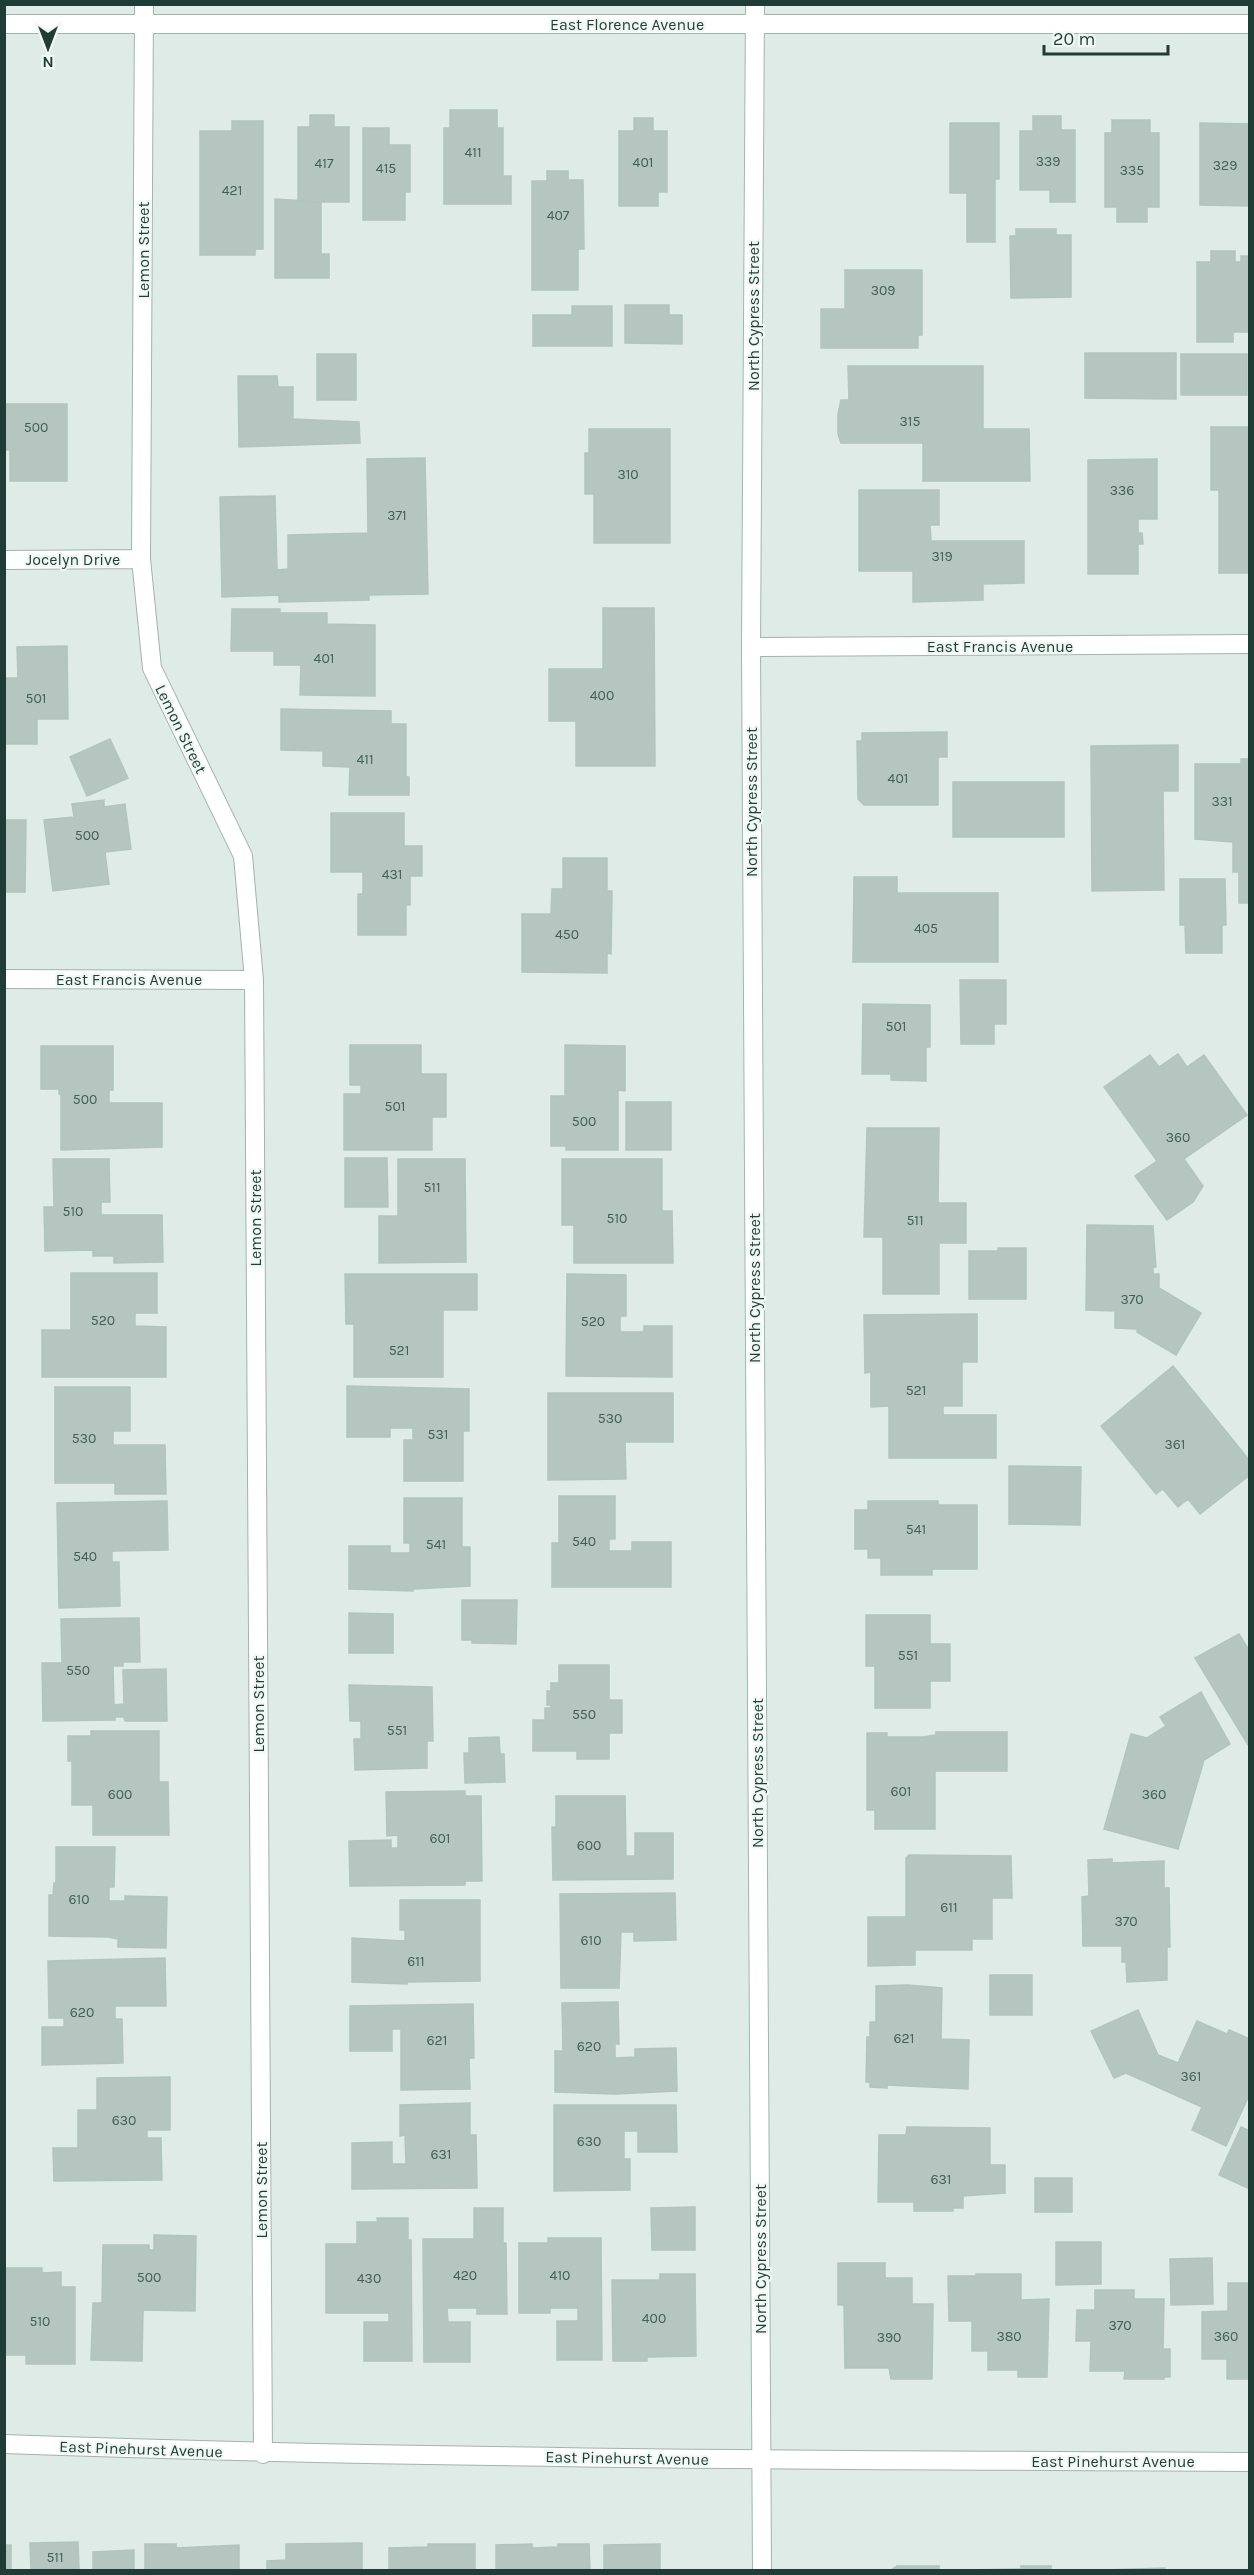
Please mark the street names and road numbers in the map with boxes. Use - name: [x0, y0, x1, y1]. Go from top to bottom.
- street label: East Florence Avenue: [550, 15, 704, 34]
- street label: Lemon Street: [134, 202, 153, 298]
- street label: North Cypress Street: [744, 241, 763, 391]
- street label: Jocelyn Drive: [26, 550, 120, 569]
- street label: East Francis Avenue: [927, 637, 1073, 656]
- street label: Lemon Street: [151, 681, 211, 777]
- street label: North Cypress Street: [742, 727, 761, 877]
- street label: East Francis Avenue: [56, 970, 202, 989]
- street label: Lemon Street: [246, 1170, 265, 1266]
- street label: North Cypress Street: [745, 1213, 764, 1363]
- street label: Lemon Street: [249, 1656, 268, 1752]
- street label: North Cypress Street: [748, 1698, 767, 1848]
- street label: Lemon Street: [252, 2142, 271, 2238]
- street label: North Cypress Street: [751, 2184, 770, 2334]
- street label: East Pinehurst Avenue: [59, 2437, 223, 2461]
- street label: East Pinehurst Avenue: [545, 2447, 709, 2469]
- street label: East Pinehurst Avenue: [1031, 2452, 1195, 2471]

